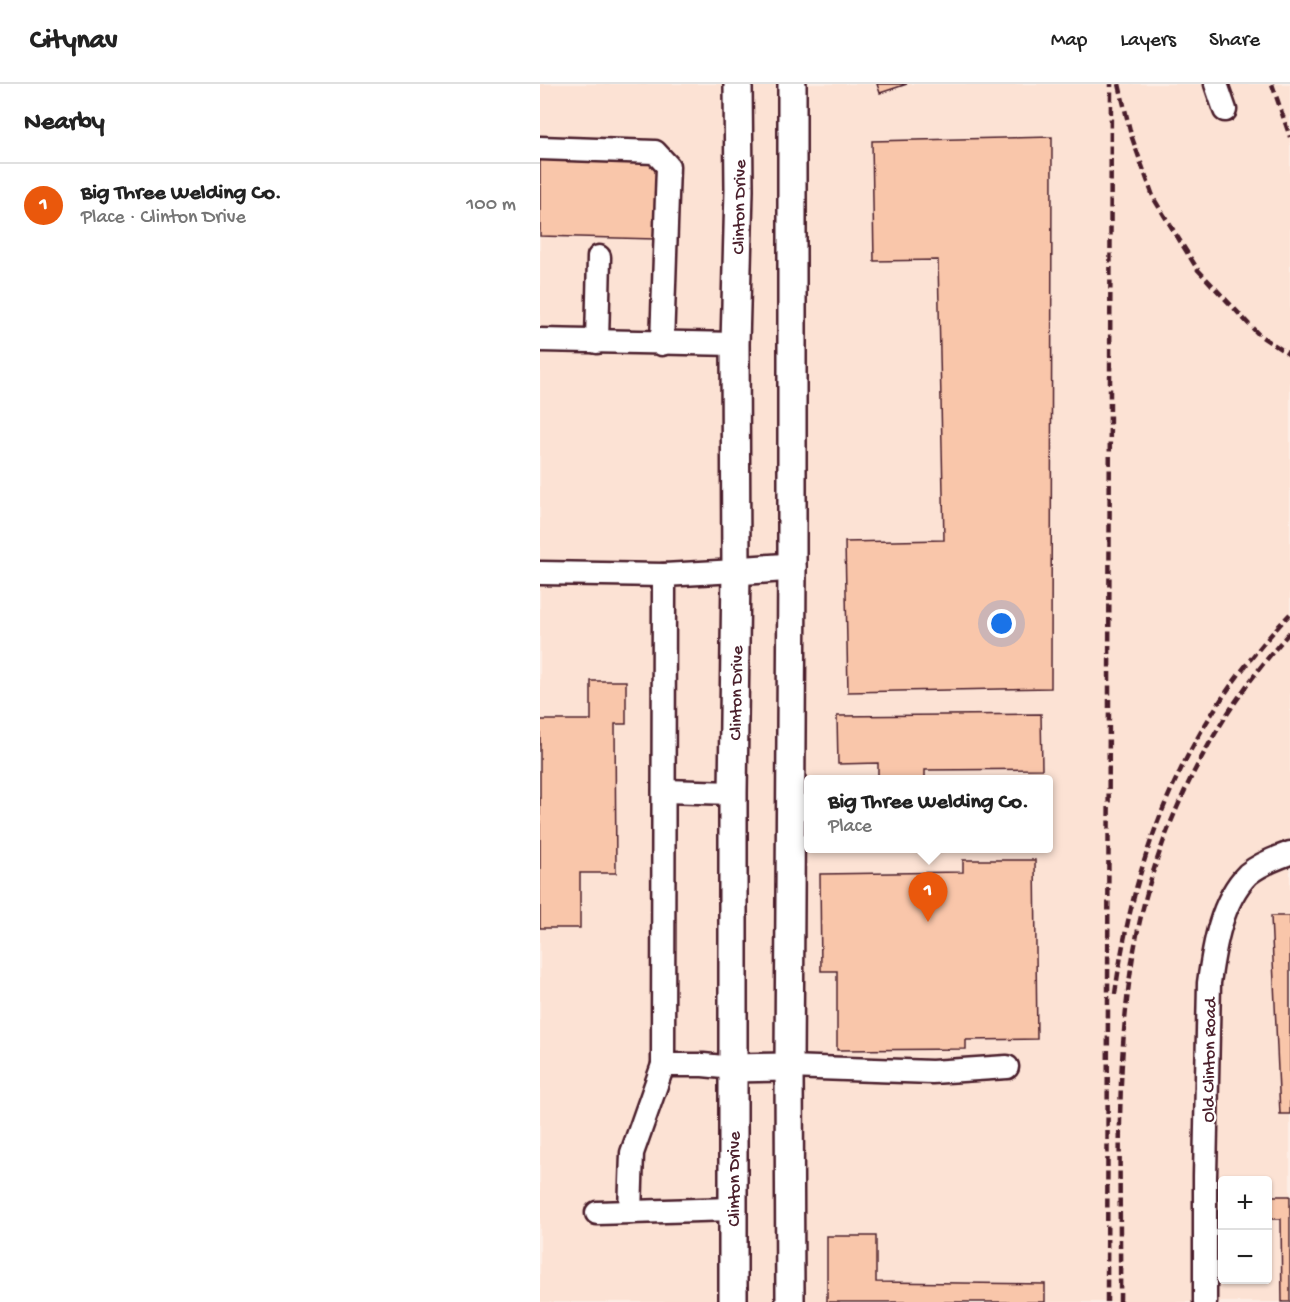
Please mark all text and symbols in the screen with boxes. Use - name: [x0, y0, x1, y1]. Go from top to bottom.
- text: Citynav: [30, 25, 118, 58]
- text: Map: [1051, 29, 1087, 54]
- text: Layers: [1120, 29, 1176, 54]
- text: Share: [1209, 29, 1260, 54]
- text: Nearby: [24, 108, 105, 139]
- street label: Clinton Drive: [729, 159, 752, 255]
- text: Big Three Welding Co.: [81, 181, 282, 207]
- text: 1: [39, 194, 48, 217]
- text: 100 m: [466, 194, 516, 217]
- text: Place · Clinton Drive: [81, 207, 246, 230]
- your location: [987, 609, 1016, 638]
- street label: Clinton Drive: [726, 645, 749, 741]
- popup: [804, 775, 1053, 853]
- text: Big Three Welding Co.: [828, 790, 1029, 816]
- text: Place: [828, 816, 872, 839]
- pin: 1: [908, 872, 948, 922]
- street label: Old Clinton Road: [1199, 996, 1222, 1123]
- street label: Clinton Drive: [725, 1131, 746, 1226]
- map controls: [1218, 1176, 1272, 1284]
- button: +: [1218, 1176, 1272, 1230]
- button: −: [1218, 1230, 1272, 1284]

